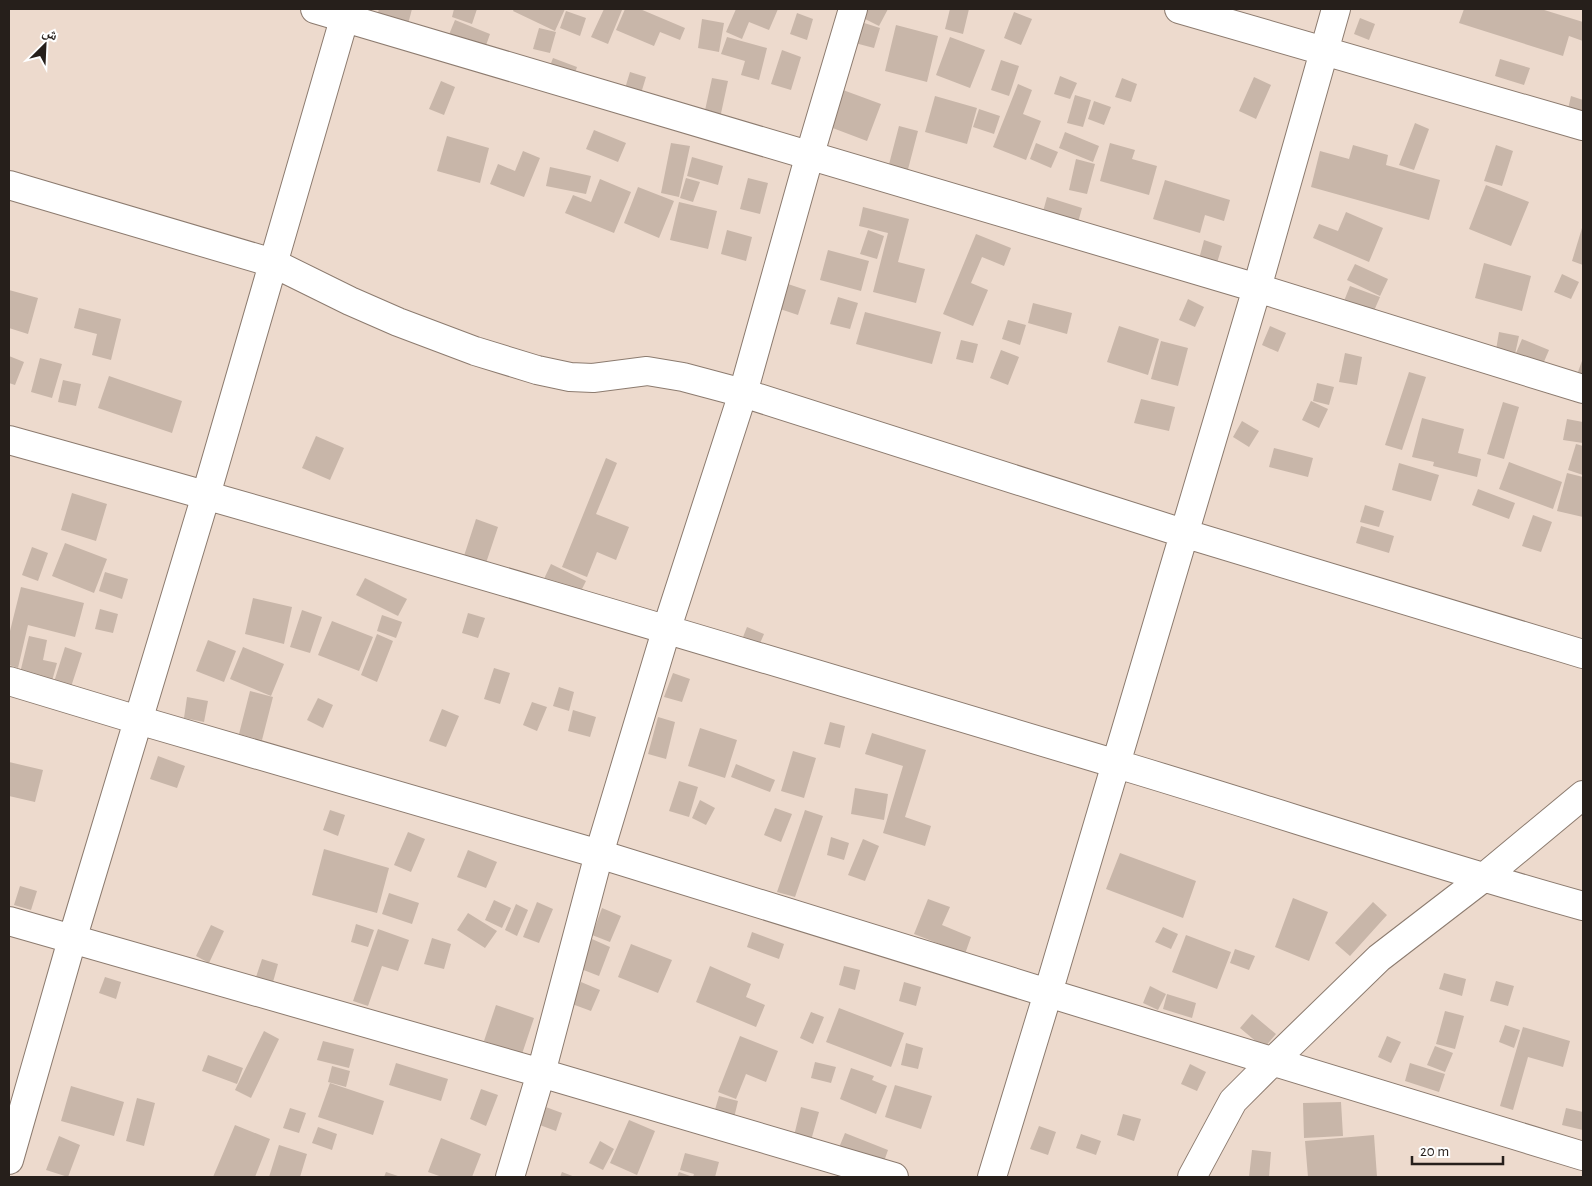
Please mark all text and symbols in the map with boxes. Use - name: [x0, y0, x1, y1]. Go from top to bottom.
- north arrow: [20, 20, 70, 70]
- text: ش: [40, 25, 60, 44]
- scale bar: [1412, 1134, 1503, 1166]
- text: 20 m: [1420, 1144, 1449, 1159]

